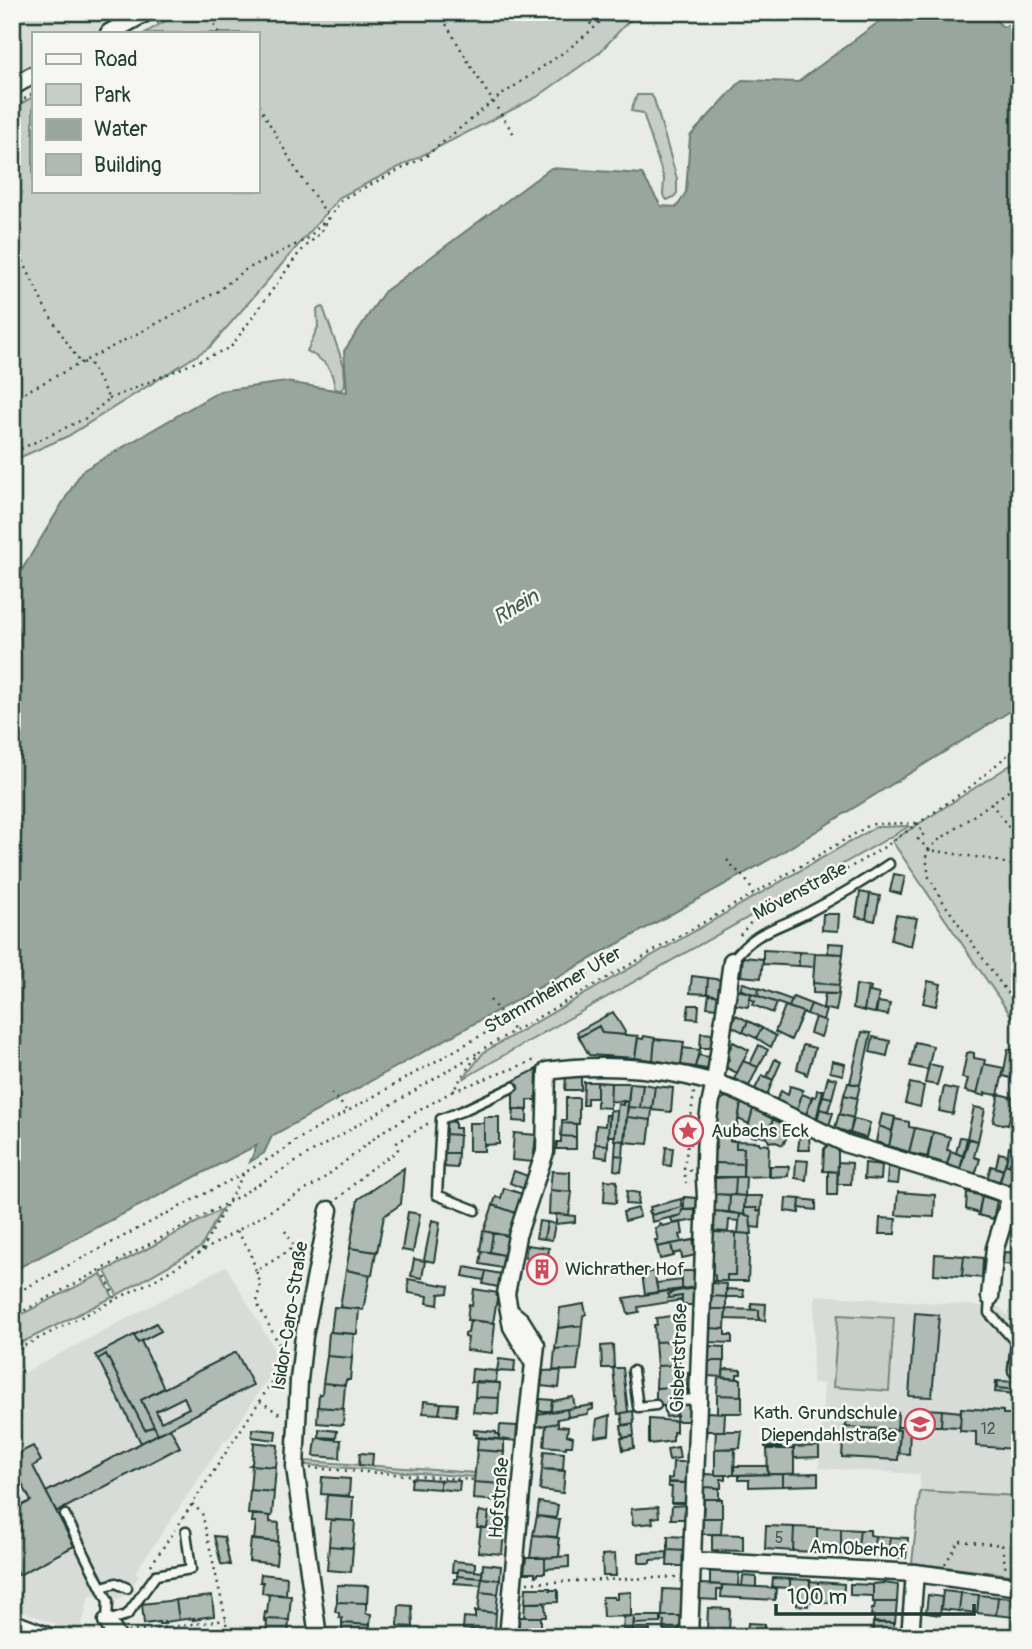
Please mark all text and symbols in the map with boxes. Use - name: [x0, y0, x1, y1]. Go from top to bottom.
- legend: [32, 32, 259, 192]
- text: Road: [94, 46, 138, 73]
- text: Park: [94, 82, 131, 109]
- text: Water: [94, 116, 148, 143]
- text: Building: [94, 152, 161, 179]
- water label: Rhein: [489, 583, 544, 631]
- street label: Mövenstraße: [749, 856, 852, 926]
- street label: Stammheimer Ufer: [480, 941, 626, 1039]
- place icon: Aubachs Eck: [671, 1114, 705, 1148]
- place label: Aubachs Eck: [711, 1119, 809, 1143]
- street label: Isidor-Caro-Straße: [266, 1239, 314, 1392]
- building icon: Wichrather Hof: [525, 1252, 559, 1286]
- place label: Wichrather Hof: [565, 1257, 685, 1281]
- street label: Gisbertstraße: [665, 1302, 693, 1413]
- place label: Kath. Grundschule Diependahlstraße: [753, 1401, 898, 1447]
- school or university icon: Kath. Grundschule Diependahlstraße: [903, 1407, 937, 1441]
- house number: 12: [980, 1419, 996, 1439]
- street label: Hofstraße: [483, 1456, 515, 1540]
- house number: 5: [775, 1528, 783, 1548]
- street label: Am Oberhof: [809, 1534, 908, 1564]
- scale bar: [776, 1572, 974, 1616]
- text: 100 m: [787, 1584, 847, 1611]

